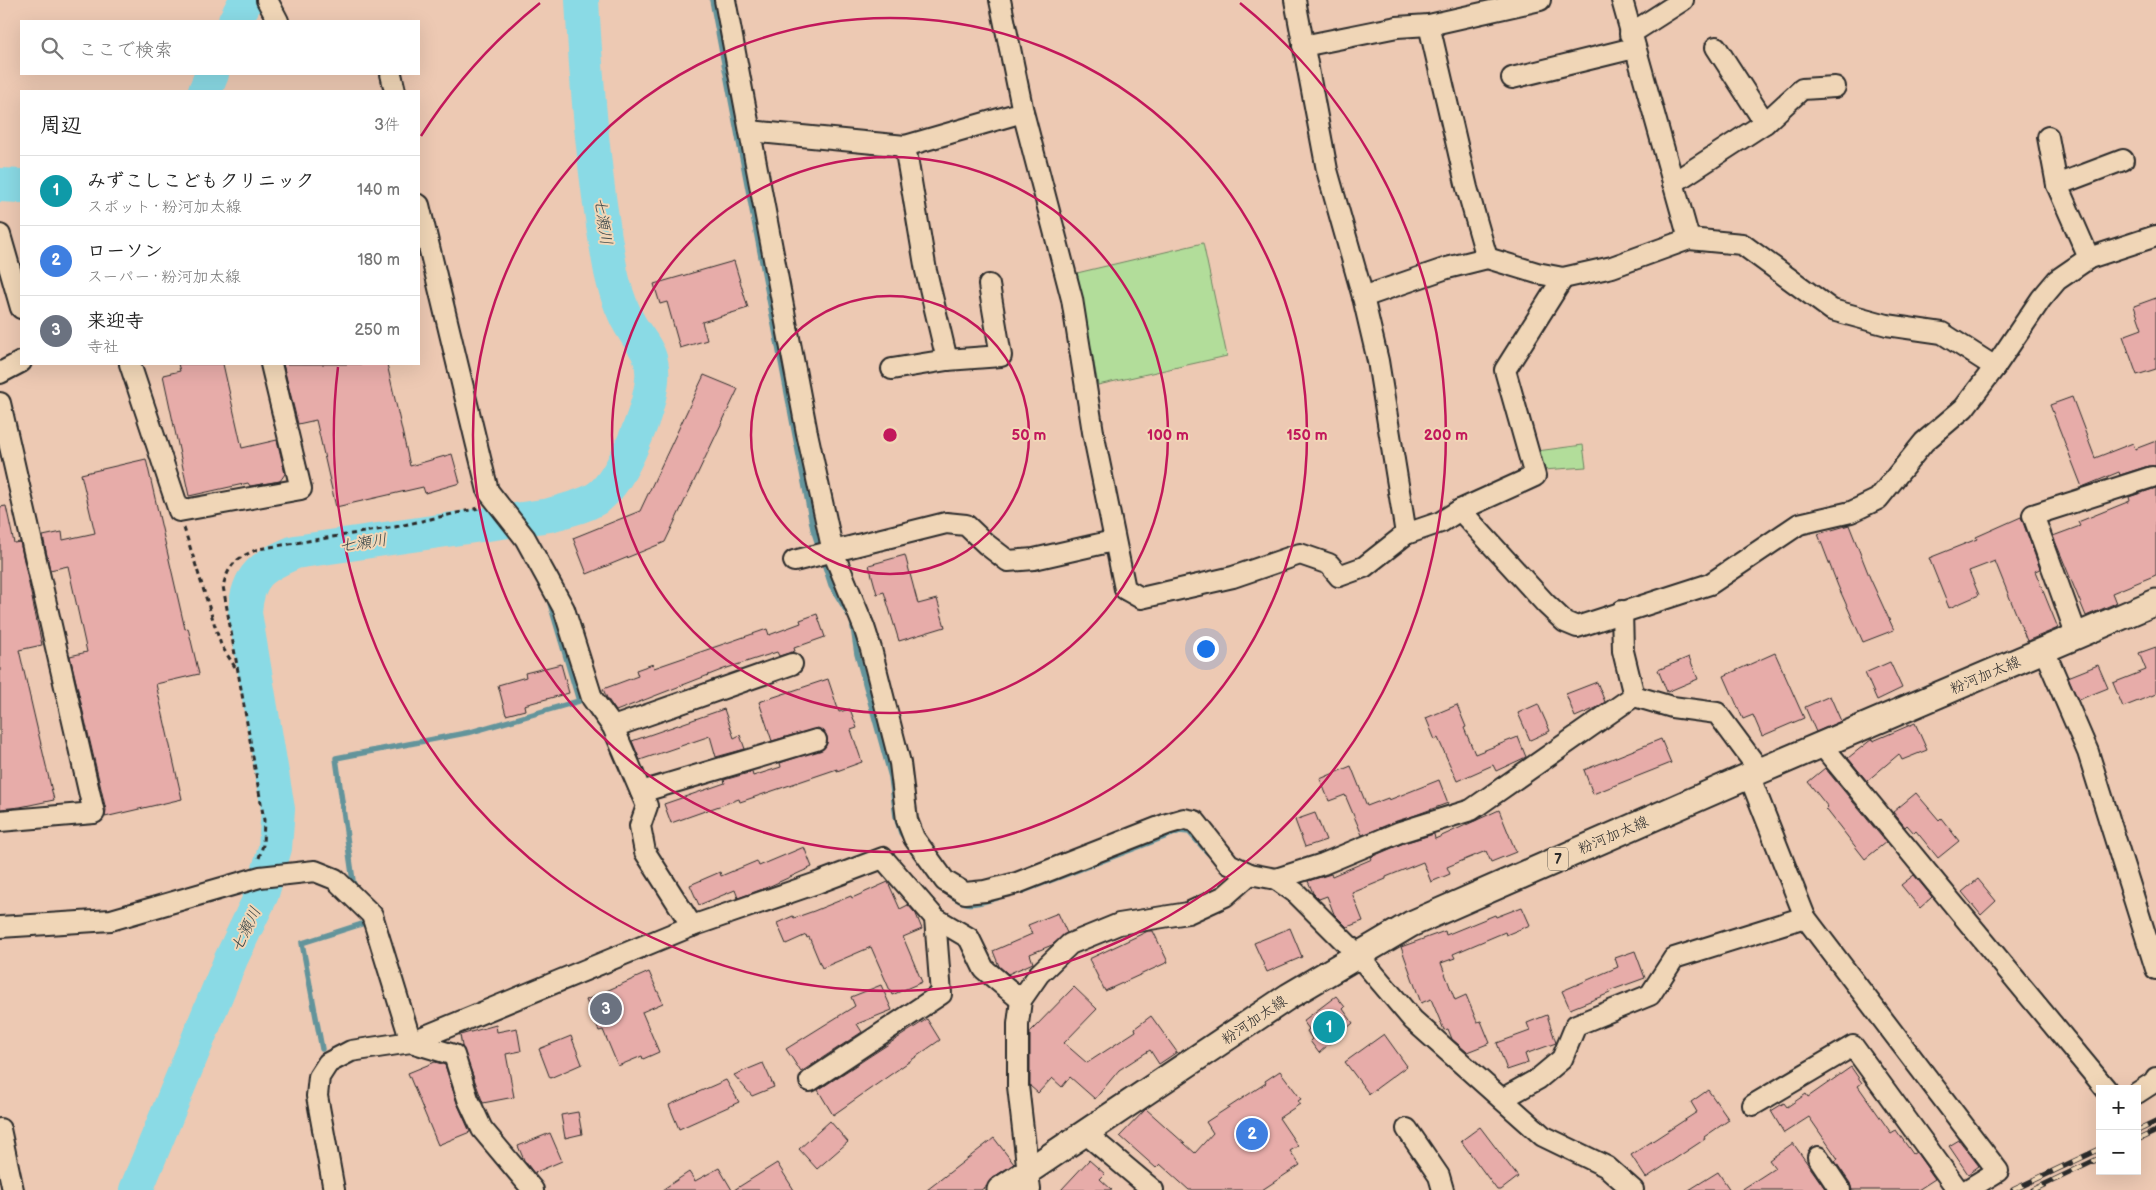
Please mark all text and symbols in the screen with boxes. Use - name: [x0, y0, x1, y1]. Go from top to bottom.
- search box: [20, 20, 420, 75]
- icon: search: [38, 34, 66, 62]
- text: ここで検索: [78, 39, 173, 62]
- text: 周辺: [40, 113, 82, 138]
- text: 3件: [374, 116, 400, 135]
- text: みずこしこどもクリニック: [87, 170, 315, 193]
- text: 1: [53, 181, 59, 200]
- text: 140 m: [357, 181, 400, 200]
- water label: 七瀬川: [590, 196, 615, 246]
- text: スポット · 粉河加太線: [87, 198, 241, 217]
- text: ローソン: [87, 240, 163, 263]
- text: 2: [51, 251, 61, 270]
- text: 180 m: [358, 251, 400, 270]
- text: スーパー · 粉河加太線: [87, 268, 241, 287]
- text: 来迎寺: [87, 310, 144, 333]
- text: 3: [51, 321, 61, 340]
- text: 250 m: [354, 321, 400, 340]
- text: 寺社: [87, 338, 119, 357]
- centre of rings: [881, 426, 899, 444]
- text: 50 m: [1012, 426, 1047, 445]
- text: 100 m: [1147, 426, 1189, 445]
- text: 150 m: [1286, 426, 1328, 445]
- text: 200 m: [1424, 426, 1468, 445]
- water label: 七瀬川: [338, 531, 388, 556]
- your location: [1193, 636, 1219, 662]
- street label: 粉河加太線: [1947, 652, 2023, 699]
- street label: 粉河加太線: [1575, 812, 1651, 859]
- road number: 7: [1548, 848, 1568, 871]
- water label: 七瀬川: [227, 904, 265, 955]
- pin: 3: [590, 990, 622, 1028]
- street label: 粉河加太線: [1218, 992, 1291, 1049]
- pin: 1: [1313, 1008, 1345, 1046]
- map controls: [2096, 1085, 2141, 1175]
- button: +: [2096, 1085, 2141, 1130]
- pin: 2: [1236, 1115, 1268, 1153]
- button: −: [2096, 1130, 2141, 1175]

